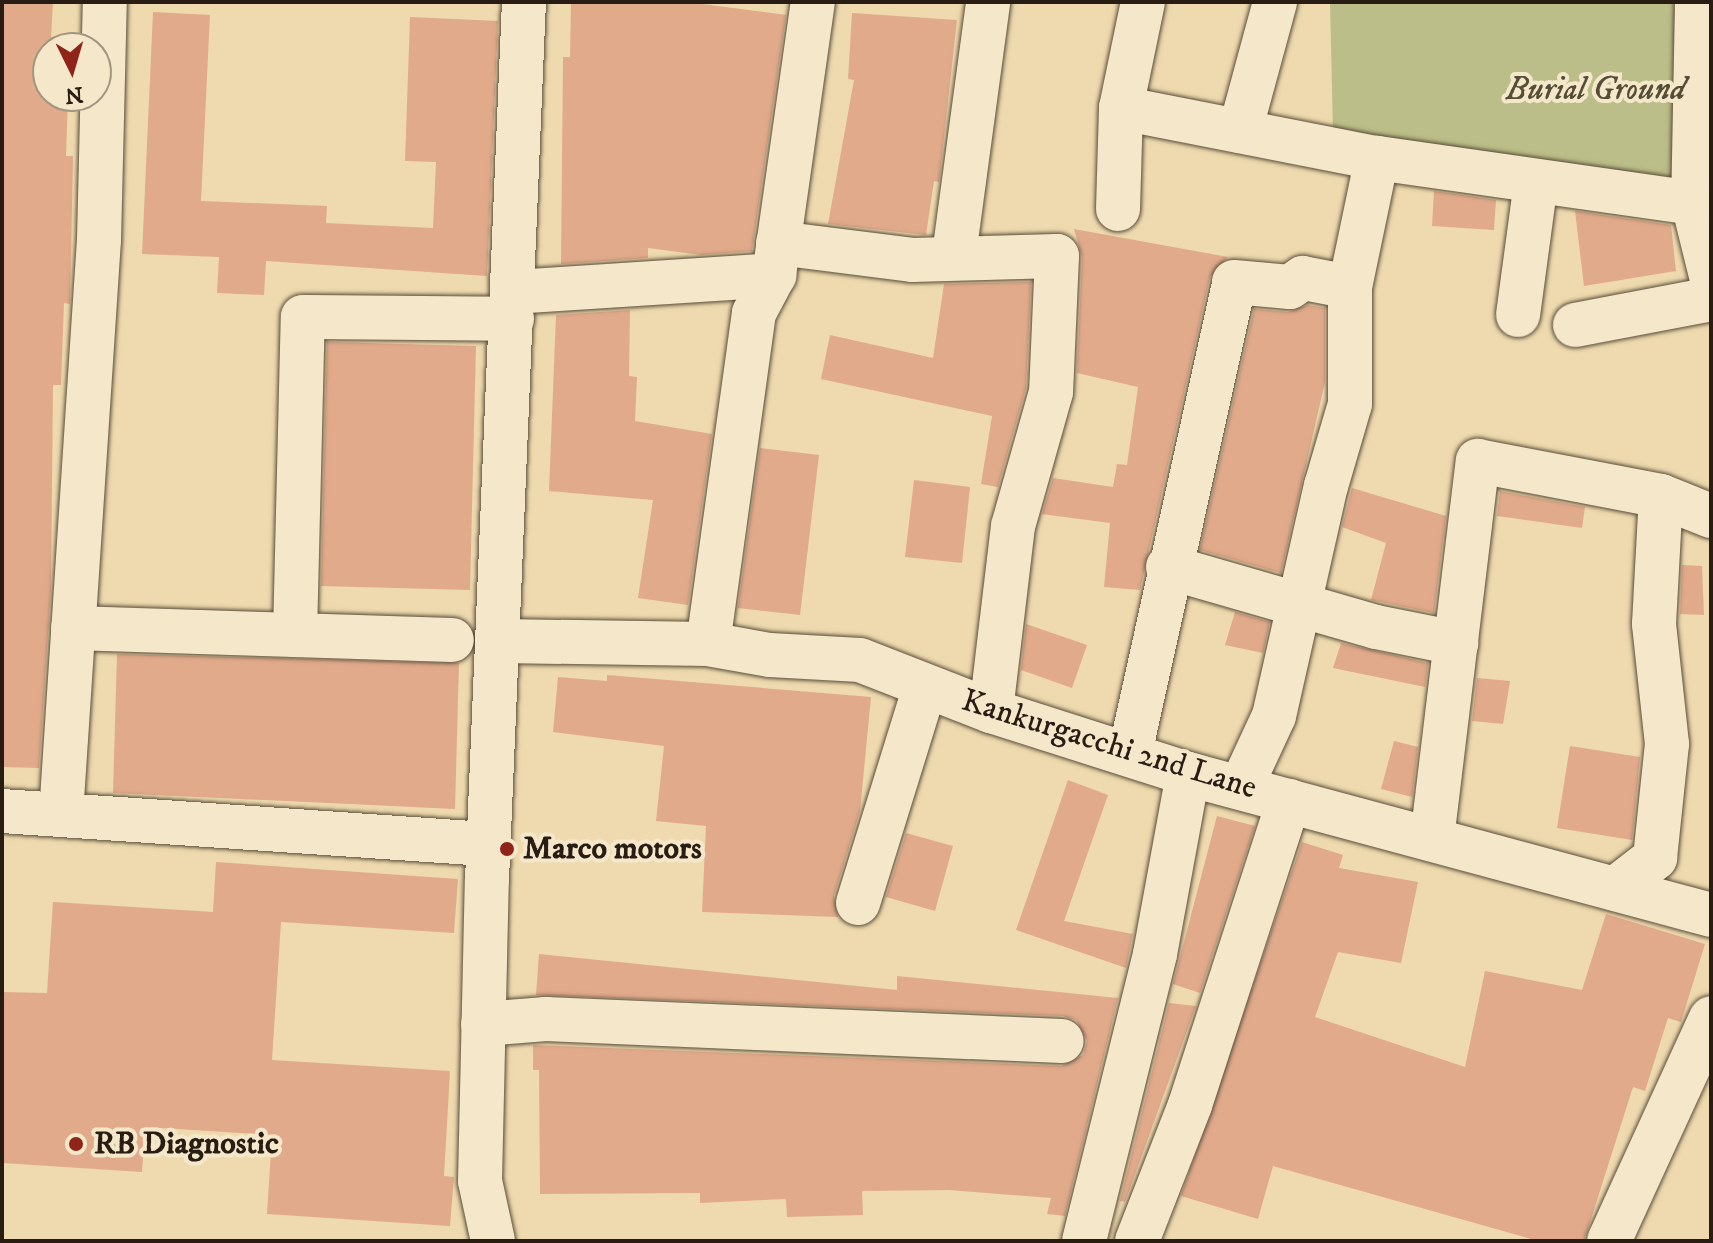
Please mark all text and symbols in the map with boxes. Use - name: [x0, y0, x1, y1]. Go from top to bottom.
- north arrow: [32, 32, 112, 112]
- park label: Burial Ground: [1506, 71, 1686, 109]
- text: N: [64, 80, 84, 109]
- street label: Kankurgacchi 2nd Lane: [957, 682, 1261, 808]
- place label: Marco motors: [523, 830, 702, 868]
- marker: Marco motors: [498, 840, 516, 858]
- place label: RB Diagnostic: [94, 1125, 279, 1163]
- marker: RB Diagnostic: [65, 1133, 87, 1155]

